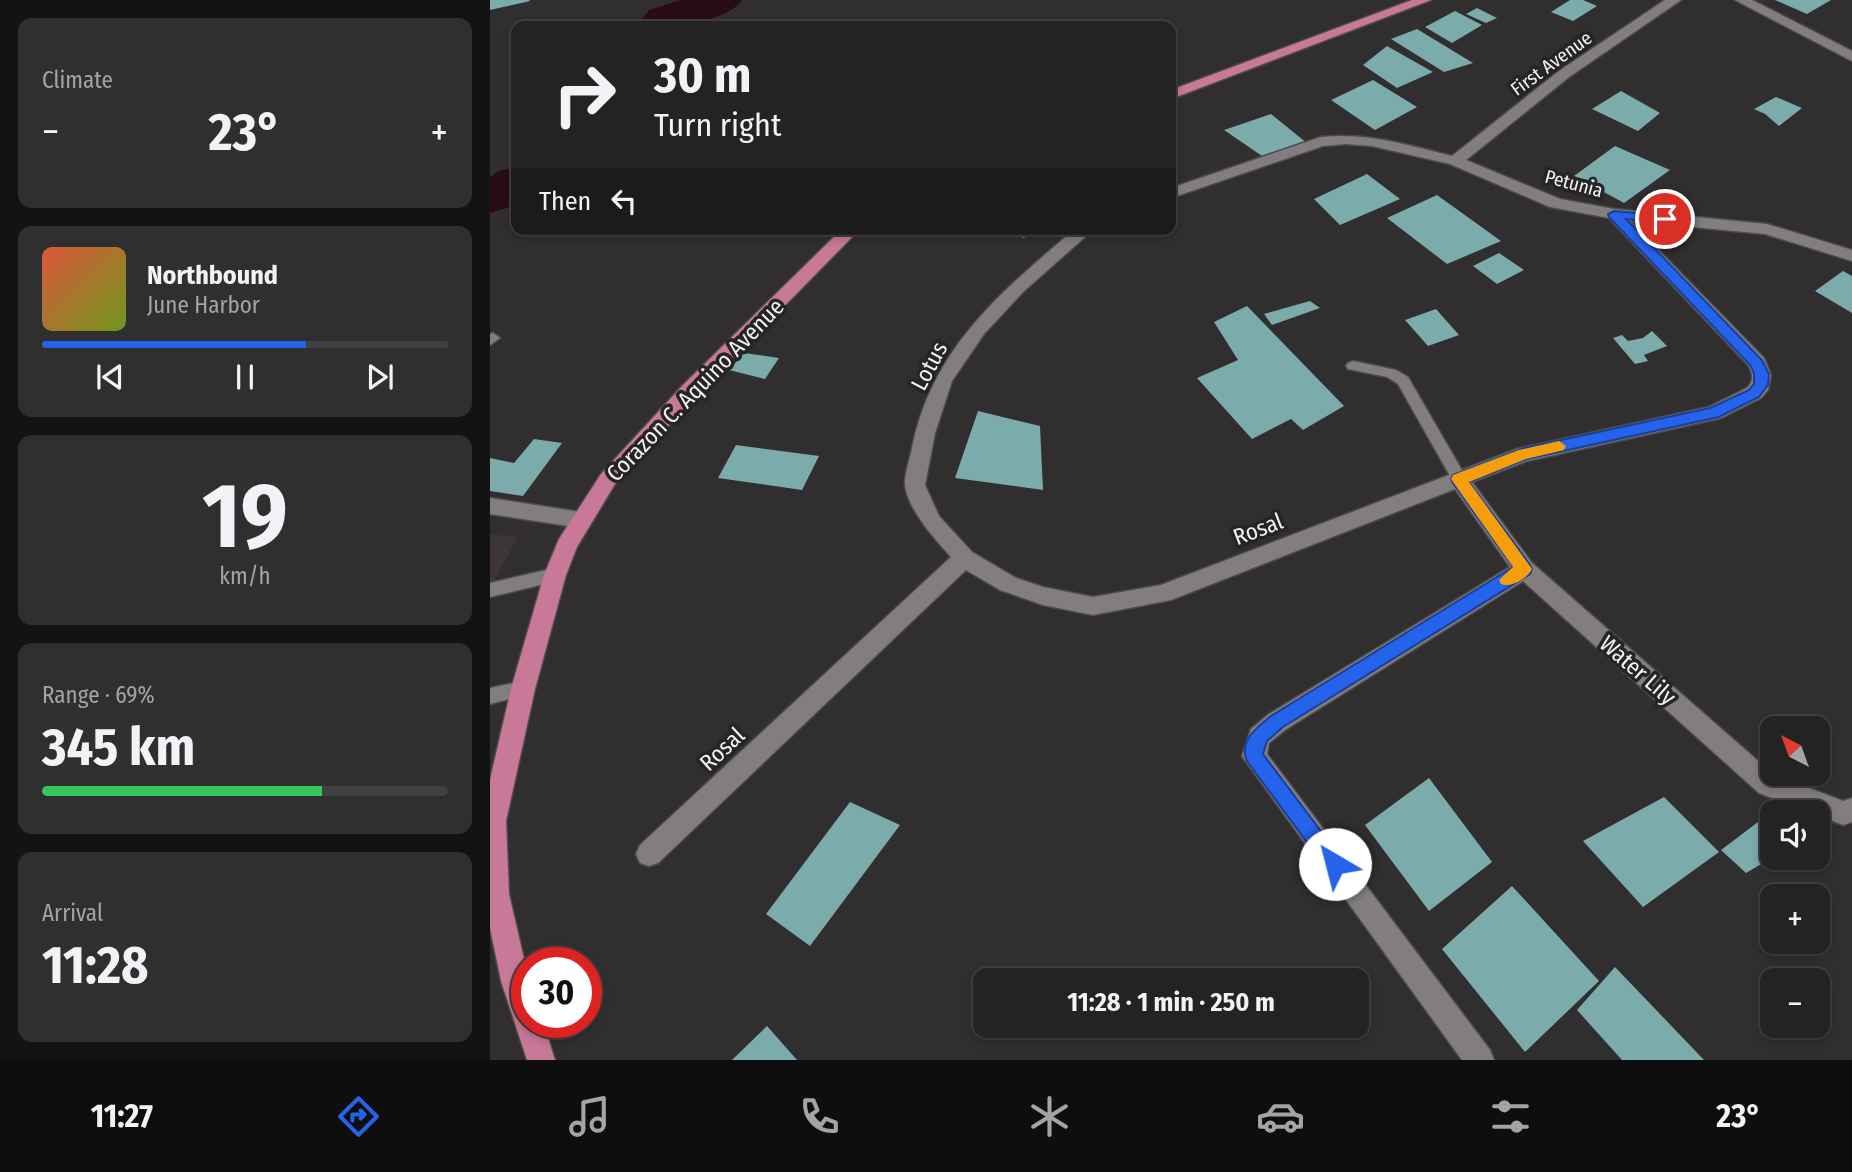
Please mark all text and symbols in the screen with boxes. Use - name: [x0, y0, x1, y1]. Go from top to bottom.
- street label: First Avenue: [1506, 26, 1596, 101]
- text: 30 m: [654, 46, 752, 105]
- icon: right: [539, 49, 630, 140]
- text: Climate: [42, 66, 113, 94]
- text: 23°: [208, 101, 281, 164]
- text: Turn right: [654, 106, 781, 144]
- text: −: [42, 109, 59, 155]
- text: +: [431, 109, 448, 155]
- street label: Petunia: [1542, 165, 1605, 202]
- icon: left: [605, 182, 643, 220]
- text: Then: [539, 186, 591, 217]
- pin: [1635, 189, 1695, 249]
- icon: arrive: [1646, 200, 1684, 238]
- text: Northbound: [147, 260, 278, 291]
- text: June Harbor: [147, 291, 260, 319]
- street label: Corazon C. Aquino Avenue: [600, 293, 790, 487]
- street label: Lotus: [905, 337, 953, 395]
- icon: previous: [91, 358, 129, 396]
- icon: pause: [226, 358, 264, 396]
- icon: next: [361, 358, 399, 396]
- text: 19: [202, 462, 288, 571]
- street label: Rosal: [1229, 507, 1287, 551]
- text: km/h: [219, 562, 271, 590]
- street label: Water Lily: [1594, 629, 1682, 711]
- text: Range · 69%: [42, 681, 155, 709]
- text: 345 km: [42, 716, 195, 779]
- north arrow: [1760, 716, 1830, 786]
- map controls: [1760, 716, 1830, 1038]
- street label: Rosal: [694, 721, 750, 777]
- button: sound: [1760, 800, 1830, 870]
- position arrow: [1298, 827, 1372, 901]
- button: +: [1760, 884, 1830, 954]
- text: Arrival: [42, 899, 103, 927]
- text: 11:28: [42, 934, 149, 997]
- speed limit sign: 30: [511, 947, 602, 1038]
- button: −: [1760, 968, 1830, 1038]
- text: 11:28 · 1 min · 250 m: [1067, 987, 1275, 1018]
- icon: directions: [334, 1092, 383, 1141]
- icon: music: [565, 1092, 614, 1141]
- icon: phone: [795, 1092, 844, 1141]
- icon: climate: [1025, 1092, 1074, 1141]
- icon: car: [1256, 1092, 1305, 1141]
- icon: filters: [1486, 1092, 1535, 1141]
- text: 11:27: [91, 1097, 153, 1135]
- text: 23°: [1716, 1097, 1761, 1135]

